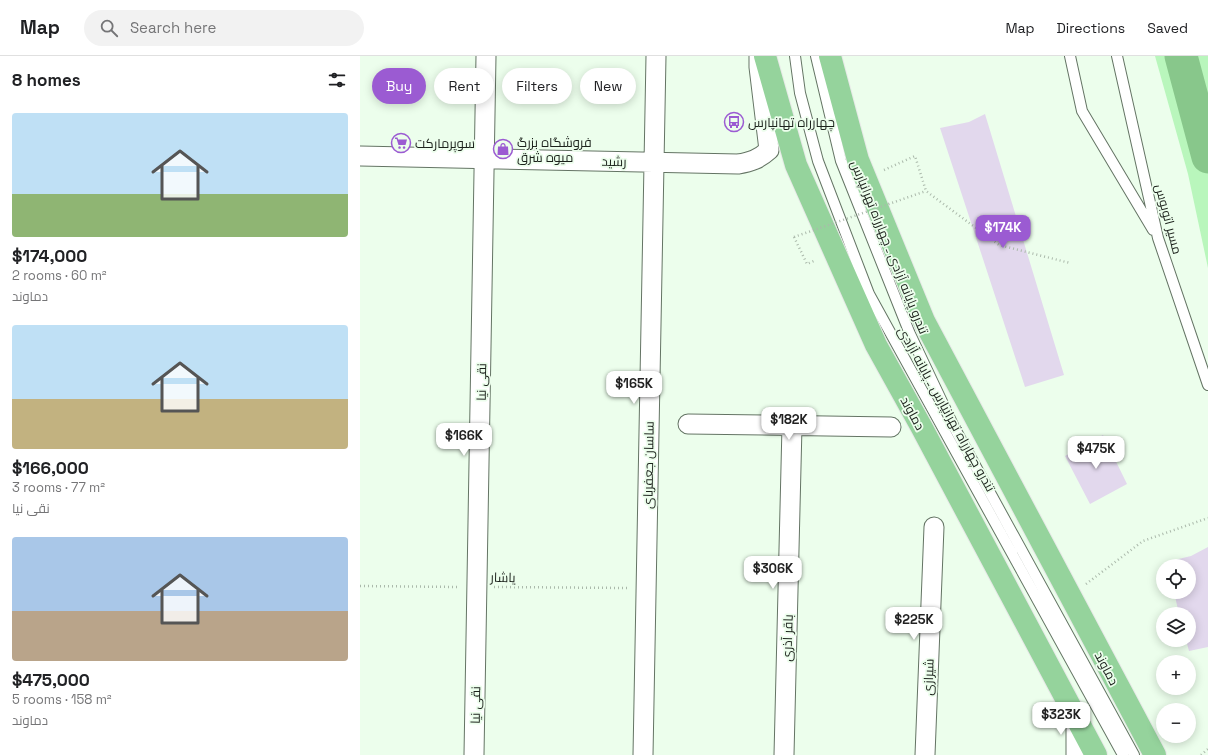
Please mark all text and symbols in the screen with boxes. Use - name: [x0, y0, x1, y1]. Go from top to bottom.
- search box: [84, 10, 364, 46]
- text: Map: [20, 15, 60, 40]
- icon: search: [98, 17, 120, 39]
- text: Search here: [130, 18, 216, 37]
- text: Map: [1005, 19, 1035, 37]
- text: Directions: [1057, 19, 1125, 37]
- text: Saved: [1147, 19, 1188, 37]
- chip: Buy: [372, 68, 426, 104]
- chip: Rent: [434, 68, 494, 104]
- chip: Filters: [502, 68, 572, 104]
- chip: New: [580, 68, 636, 104]
- text: 8 homes: [12, 69, 81, 91]
- icon: filters: [326, 69, 348, 91]
- bus stop icon: چهارراه تهانپارس: [723, 111, 745, 133]
- place label: چهارراه تهانپارس: [748, 114, 835, 132]
- supermarket icon: سوپرمارکت: [390, 132, 412, 154]
- place label: فروشگاه بزرگ میوه شرق: [517, 134, 592, 166]
- place label: سوپرمارکت: [415, 135, 475, 153]
- shop icon: فروشگاه بزرگ میوه شرق: [492, 138, 514, 160]
- icon: home: [144, 139, 216, 211]
- street label: رشید: [601, 153, 627, 170]
- street label: تندرو پایانه آزادی ـ چهارراه تهرانپارس: [846, 158, 932, 337]
- street label: مسیر اتوبوس: [1151, 182, 1186, 256]
- pin: $174K: [975, 215, 1031, 249]
- text: $174K: [985, 219, 1021, 236]
- text: $174,000: [12, 245, 87, 267]
- text: 2 rooms · 60 m²: [12, 267, 107, 284]
- text: دماوند: [12, 288, 48, 305]
- street label: تندرو چهارراه تهرانپارس ـ پایانه آزادی: [893, 324, 999, 496]
- icon: home: [144, 351, 216, 423]
- street label: نقی نیا: [473, 363, 490, 401]
- pin: $165K: [606, 371, 662, 405]
- text: $165K: [615, 375, 653, 392]
- street label: دماوند: [896, 393, 929, 433]
- pin: $182K: [761, 407, 817, 441]
- text: $182K: [770, 411, 808, 428]
- street label: ساسان جعفربای: [639, 421, 658, 509]
- pin: $166K: [436, 423, 492, 457]
- text: $166K: [445, 427, 483, 444]
- pin: $475K: [1068, 436, 1124, 470]
- text: $475K: [1077, 440, 1115, 457]
- text: $166,000: [12, 457, 89, 479]
- text: 3 rooms · 77 m²: [12, 479, 105, 496]
- text: نقی نیا: [12, 500, 50, 517]
- pin: $306K: [745, 556, 801, 590]
- map controls: [1156, 559, 1196, 743]
- button: locate: [1156, 559, 1196, 599]
- text: $306K: [753, 560, 793, 577]
- icon: home: [144, 563, 216, 635]
- street label: یاشار: [489, 569, 516, 586]
- pin: $225K: [886, 607, 942, 641]
- button: layers: [1156, 607, 1196, 647]
- text: $225K: [894, 611, 934, 628]
- street label: باقر آذری: [778, 614, 797, 662]
- street label: دماوند: [1091, 648, 1123, 688]
- button: +: [1156, 655, 1196, 695]
- street label: شیرازی: [919, 658, 938, 696]
- text: $475,000: [12, 669, 90, 691]
- street label: نقی نیا: [467, 686, 484, 724]
- text: 5 rooms · 158 m²: [12, 691, 112, 708]
- pin: $323K: [1033, 702, 1089, 736]
- button: −: [1156, 703, 1196, 743]
- text: $323K: [1041, 706, 1081, 723]
- text: دماوند: [12, 712, 48, 729]

